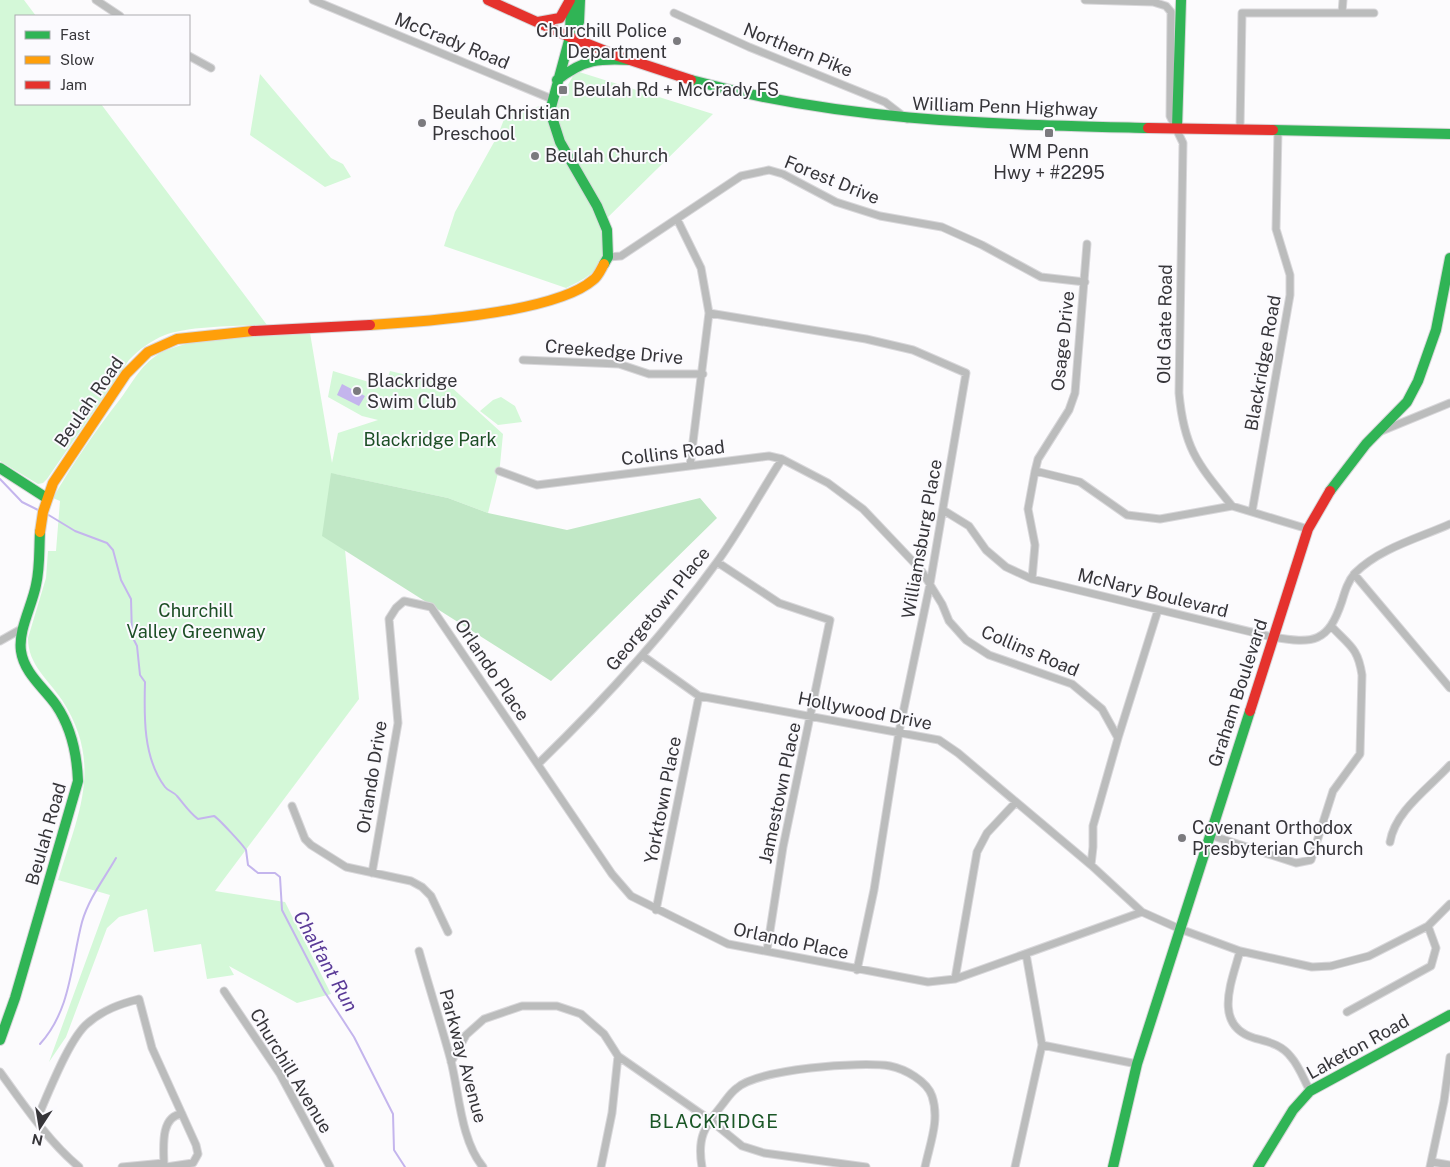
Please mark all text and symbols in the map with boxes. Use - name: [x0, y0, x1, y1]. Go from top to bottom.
- street label: McCrady Road: [392, 8, 513, 73]
- legend: [15, 15, 190, 105]
- street label: Northern Pike: [741, 18, 856, 81]
- place label: Churchill Police Department: [536, 20, 667, 62]
- text: Fast: [60, 26, 90, 43]
- marker: Churchill Police Department: [671, 35, 683, 47]
- text: Slow: [60, 51, 95, 68]
- text: Jam: [60, 76, 87, 93]
- place label: Beulah Rd + McCrady FS: [573, 79, 779, 100]
- marker: Beulah Rd + McCrady FS: [557, 84, 569, 96]
- street label: William Penn Highway: [912, 93, 1099, 120]
- place label: Beulah Christian Preschool: [432, 102, 570, 144]
- marker: Beulah Christian Preschool: [416, 117, 428, 129]
- marker: WM Penn Hwy + #2295: [1043, 127, 1055, 139]
- place label: WM Penn Hwy + #2295: [993, 141, 1105, 183]
- place label: Beulah Church: [545, 145, 668, 166]
- marker: Beulah Church: [529, 150, 541, 162]
- street label: Forest Drive: [781, 151, 883, 208]
- street label: Old Gate Road: [1153, 264, 1176, 384]
- street label: Osage Drive: [1047, 290, 1078, 392]
- street label: Blackridge Road: [1240, 293, 1285, 432]
- street label: Creekedge Drive: [544, 335, 684, 368]
- street label: Beulah Road: [50, 352, 127, 451]
- place label: Blackridge Swim Club: [367, 370, 457, 412]
- marker: Blackridge Swim Club: [351, 385, 363, 397]
- park label: Blackridge Park: [363, 429, 497, 450]
- street label: Collins Road: [620, 436, 726, 469]
- street label: Williamsburg Place: [897, 458, 946, 620]
- street label: Georgetown Place: [601, 542, 714, 675]
- street label: McNary Boulevard: [1076, 564, 1231, 621]
- park label: Churchill Valley Greenway: [126, 600, 266, 642]
- street label: Orlando Place: [451, 615, 534, 724]
- street label: Graham Boulevard: [1204, 616, 1271, 770]
- street label: Collins Road: [978, 621, 1082, 681]
- street label: Hollywood Drive: [796, 687, 934, 734]
- street label: Orlando Drive: [352, 719, 391, 835]
- street label: Jamestown Place: [754, 720, 805, 865]
- street label: Yorktown Place: [640, 734, 685, 865]
- street label: Beulah Road: [21, 780, 70, 887]
- place label: Covenant Orthodox Presbyterian Church: [1192, 817, 1363, 859]
- marker: Covenant Orthodox Presbyterian Church: [1176, 832, 1188, 844]
- water label: Chalfant Run: [289, 907, 363, 1015]
- street label: Orlando Place: [731, 918, 851, 963]
- street label: Parkway Avenue: [435, 987, 491, 1125]
- street label: Churchill Avenue: [246, 1005, 337, 1137]
- street label: Laketon Road: [1303, 1010, 1413, 1083]
- north arrow: [15, 1102, 65, 1152]
- district label: BLACKRIDGE: [649, 1110, 779, 1132]
- text: N: [30, 1131, 44, 1149]

